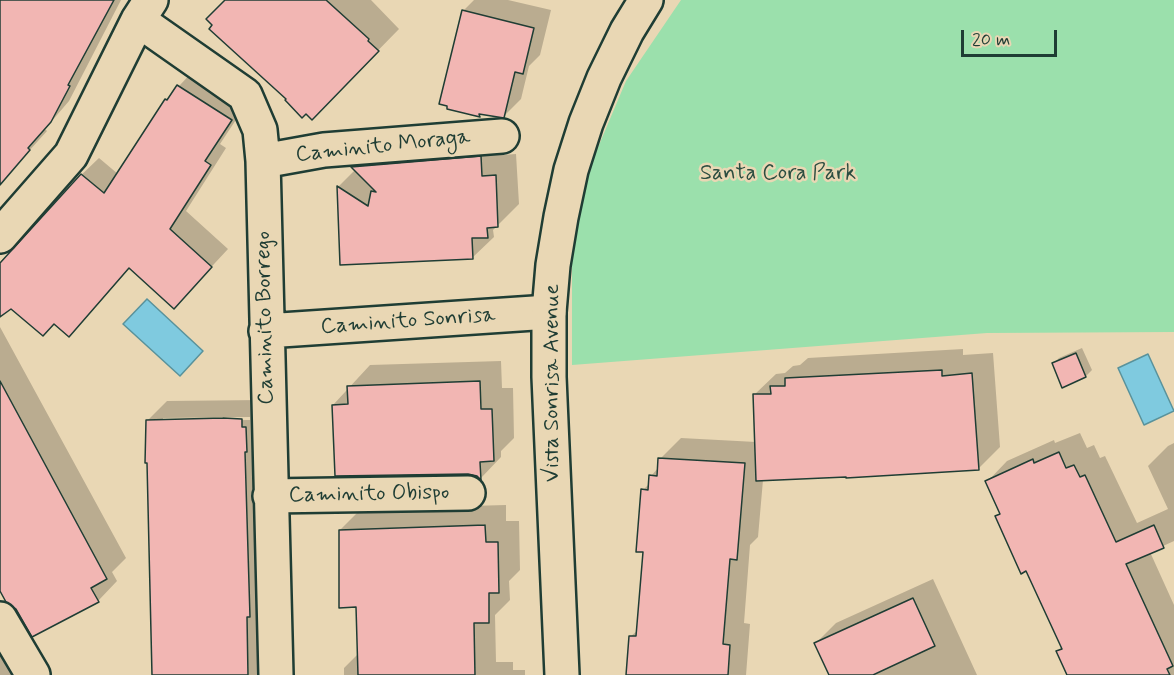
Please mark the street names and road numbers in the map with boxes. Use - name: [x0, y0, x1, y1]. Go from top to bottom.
- street label: Caminito Moraga: [294, 125, 472, 169]
- street label: Caminito Borrego: [251, 231, 281, 405]
- street label: Vista Sonrisa Avenue: [540, 284, 566, 482]
- street label: Caminito Sonrisa: [320, 303, 496, 341]
- street label: Caminito Obispo: [288, 480, 450, 510]

